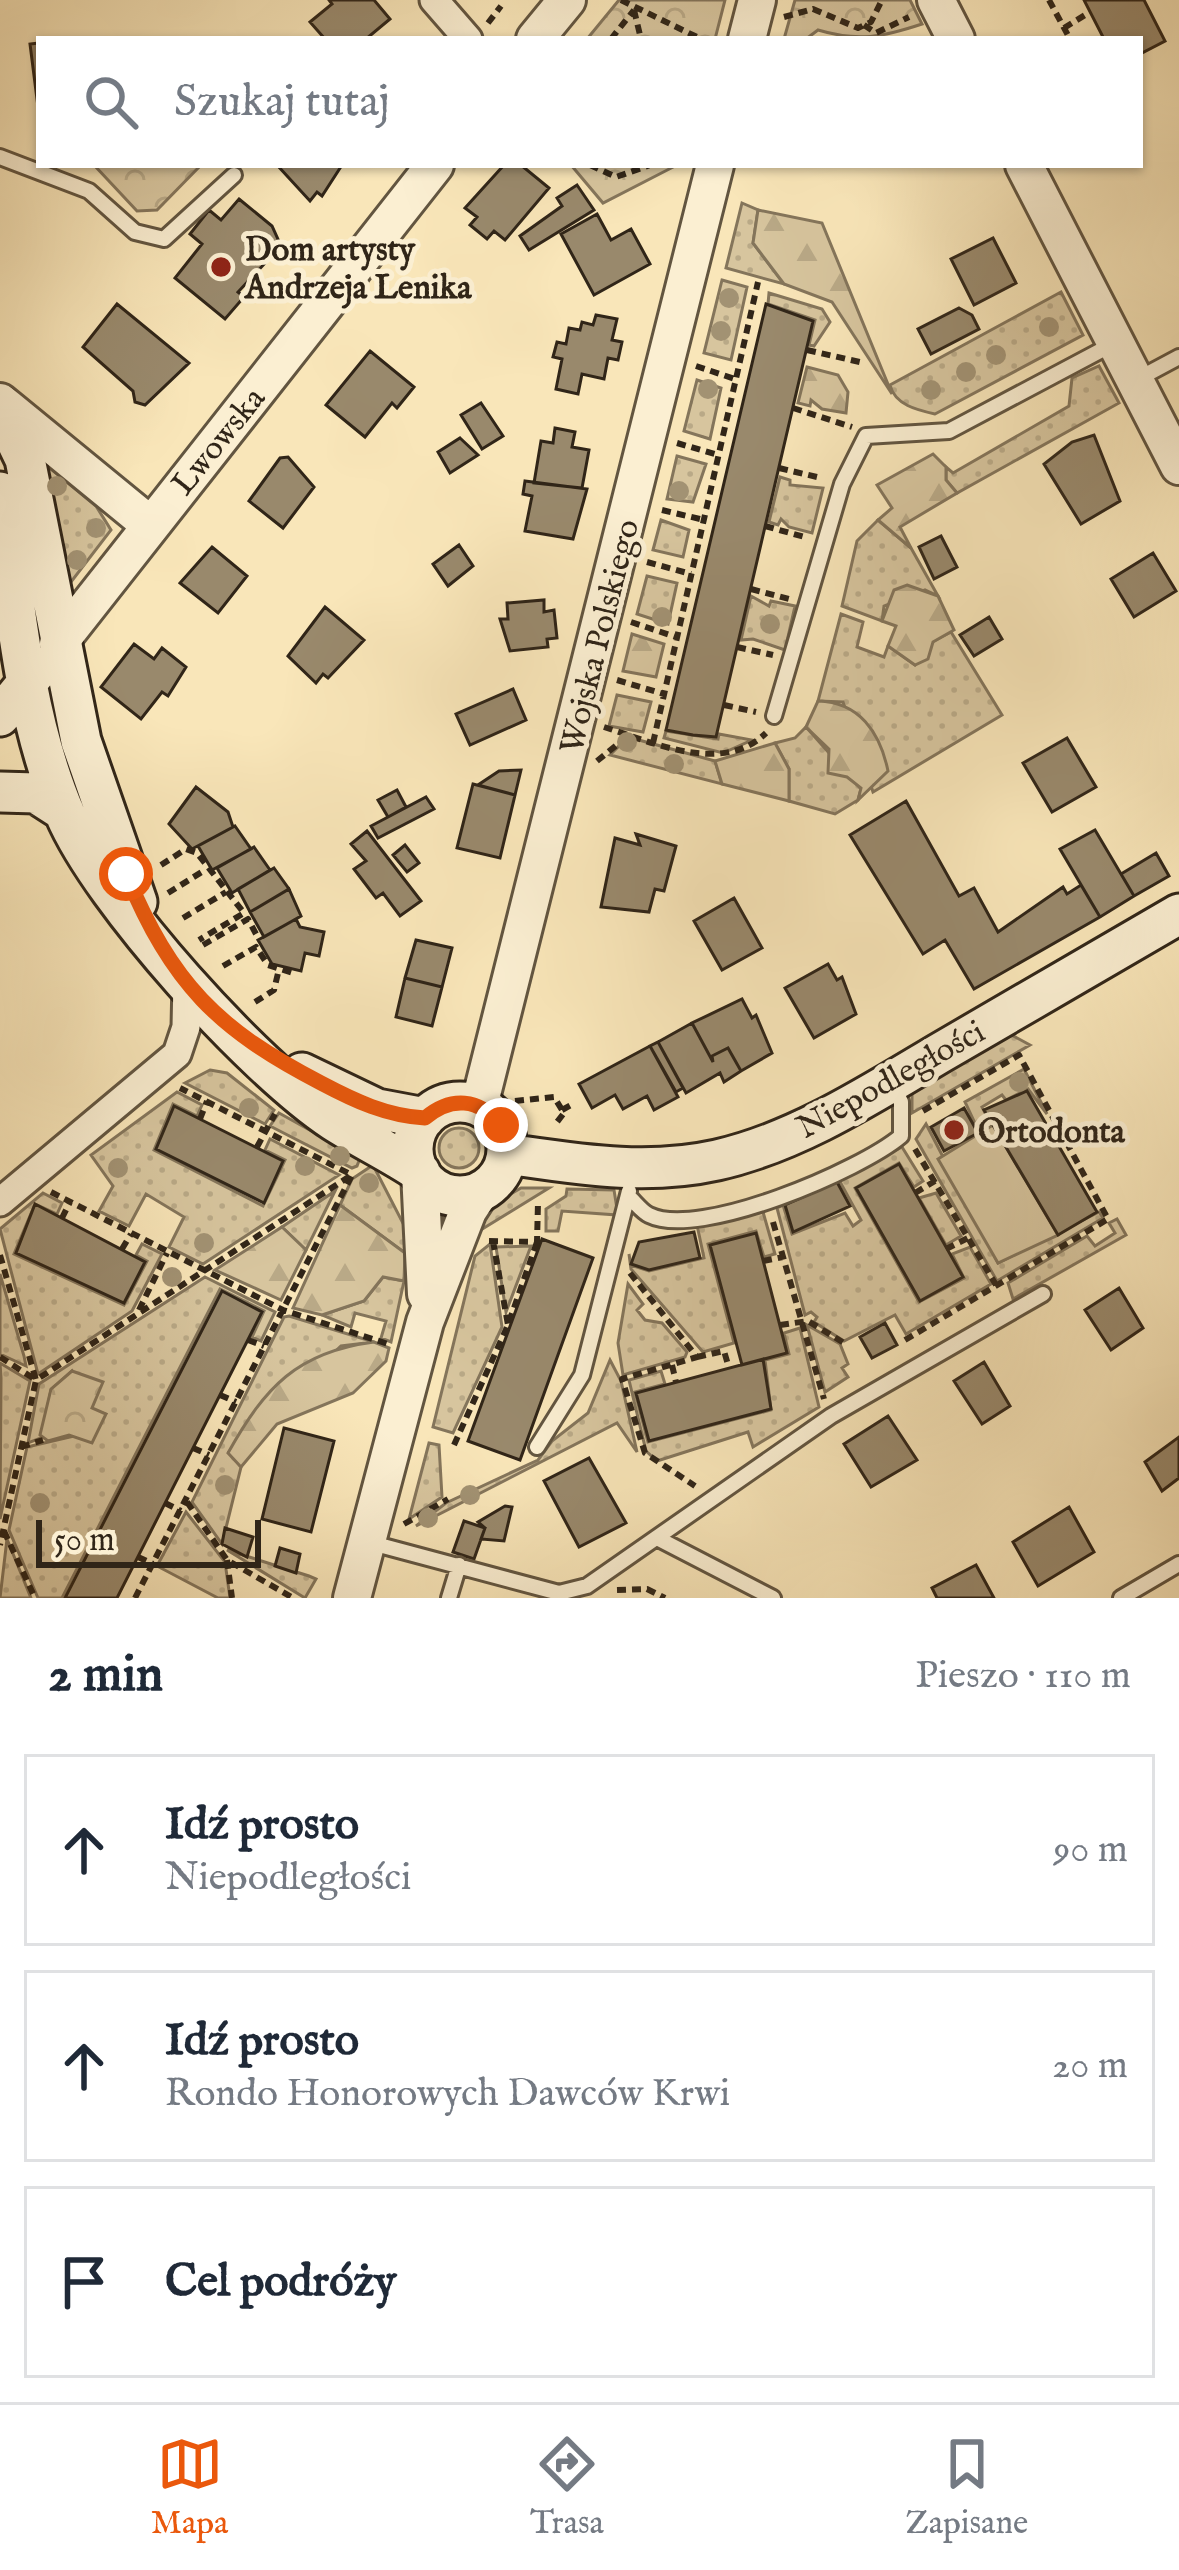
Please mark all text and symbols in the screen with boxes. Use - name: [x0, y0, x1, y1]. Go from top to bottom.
- search box: [36, 36, 1143, 168]
- icon: search: [78, 69, 144, 135]
- text: Szukaj tutaj: [174, 74, 390, 131]
- place label: Dom artysty Andrzeja Lenika: [243, 230, 472, 310]
- marker: Dom artysty Andrzeja Lenika: [208, 254, 234, 280]
- street label: Lwowska: [163, 379, 276, 505]
- street label: Wojska Polskiego: [552, 515, 650, 758]
- route start: [99, 847, 153, 901]
- street label: Niepodległości: [790, 1012, 993, 1150]
- route end: [474, 1098, 528, 1152]
- place label: Ortodonta: [978, 1112, 1126, 1154]
- marker: Ortodonta: [941, 1117, 967, 1143]
- scale bar: [36, 1514, 261, 1567]
- text: 50 m: [54, 1520, 115, 1562]
- text: 2 min: [48, 1644, 163, 1709]
- text: Pieszo · 110 m: [915, 1652, 1131, 1701]
- text: Idź prosto: [165, 1797, 359, 1854]
- icon: ahead: [51, 1817, 117, 1883]
- text: 90 m: [1053, 1826, 1128, 1875]
- text: Niepodległości: [165, 1854, 411, 1903]
- text: Idź prosto: [165, 2013, 359, 2070]
- icon: ahead: [51, 2033, 117, 2099]
- text: 20 m: [1052, 2042, 1128, 2091]
- text: Rondo Honorowych Dawców Krwi: [165, 2070, 730, 2119]
- icon: arrive: [51, 2249, 117, 2315]
- text: Cel podróży: [165, 2254, 396, 2311]
- tab: Mapa: [151, 2431, 228, 2545]
- tab: Trasa: [530, 2431, 604, 2545]
- tab: Zapisane: [906, 2431, 1028, 2545]

